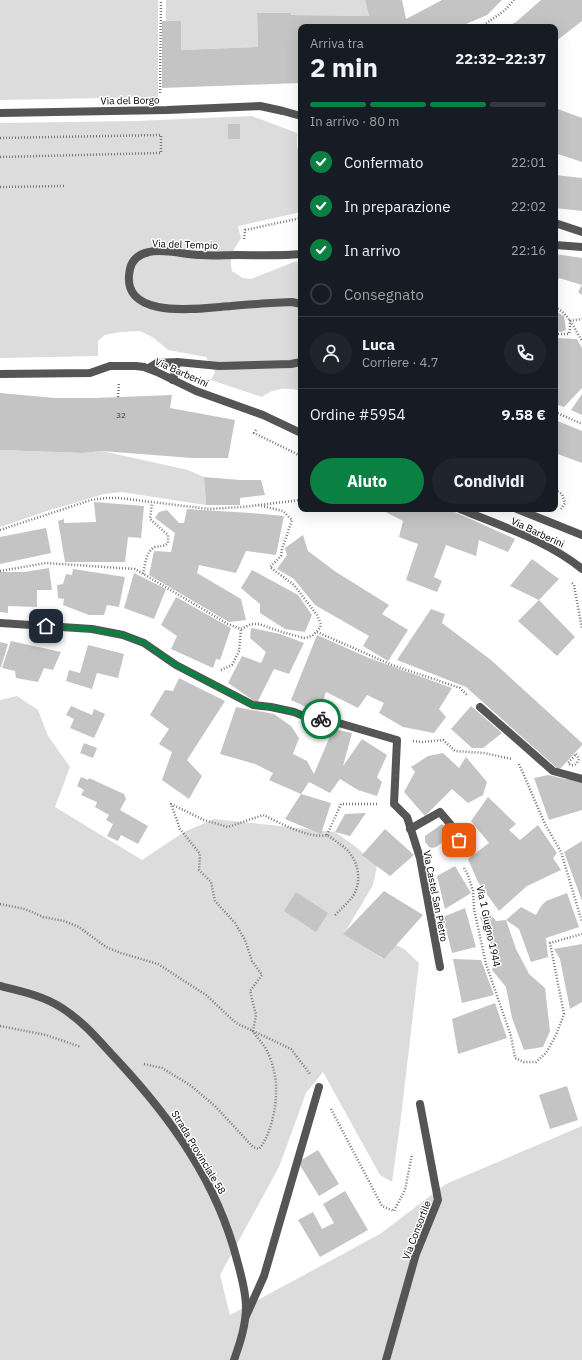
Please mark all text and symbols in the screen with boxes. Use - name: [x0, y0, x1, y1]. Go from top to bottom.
- text: Arriva tra: [310, 35, 364, 52]
- text: 22:32–22:37: [455, 49, 546, 68]
- text: 2 min: [310, 50, 378, 84]
- street label: Via del Borgo: [100, 93, 160, 108]
- text: In arrivo · 80 m: [310, 113, 399, 130]
- icon: check: [310, 151, 332, 173]
- text: Confermato: [344, 153, 424, 172]
- text: 22:01: [511, 154, 546, 171]
- icon: check: [310, 195, 332, 217]
- text: In preparazione: [344, 197, 450, 216]
- text: 22:02: [511, 198, 546, 215]
- street label: Via del Tempio: [152, 237, 219, 252]
- icon: check: [310, 239, 332, 261]
- text: In arrivo: [344, 241, 401, 260]
- text: 22:16: [511, 242, 546, 259]
- text: Consegnato: [344, 285, 424, 304]
- button: person: [310, 332, 352, 374]
- button: phone: [504, 332, 546, 374]
- text: Luca: [362, 335, 395, 354]
- text: Corriere · 4.7: [362, 354, 439, 371]
- street label: Via Barberini: [153, 355, 211, 390]
- text: Ordine #5954: [310, 405, 405, 424]
- text: 9.58 €: [501, 405, 546, 424]
- house number: 32: [116, 410, 126, 420]
- button: Aiuto: [310, 458, 424, 504]
- button: Condividi: [432, 458, 546, 504]
- street label: Via Barberini: [509, 514, 567, 550]
- pin: [29, 609, 63, 643]
- icon: home: [35, 615, 57, 637]
- courier: [301, 699, 341, 739]
- icon: bike: [310, 708, 332, 730]
- pin: [442, 823, 476, 857]
- icon: bag: [448, 829, 470, 851]
- street label: Via Castel San Pietro: [420, 849, 451, 943]
- street label: Via 1 Giugno 1944: [474, 884, 503, 968]
- street label: Strada Provinciale 58: [168, 1108, 229, 1197]
- street label: Via Consortile: [399, 1198, 434, 1262]

